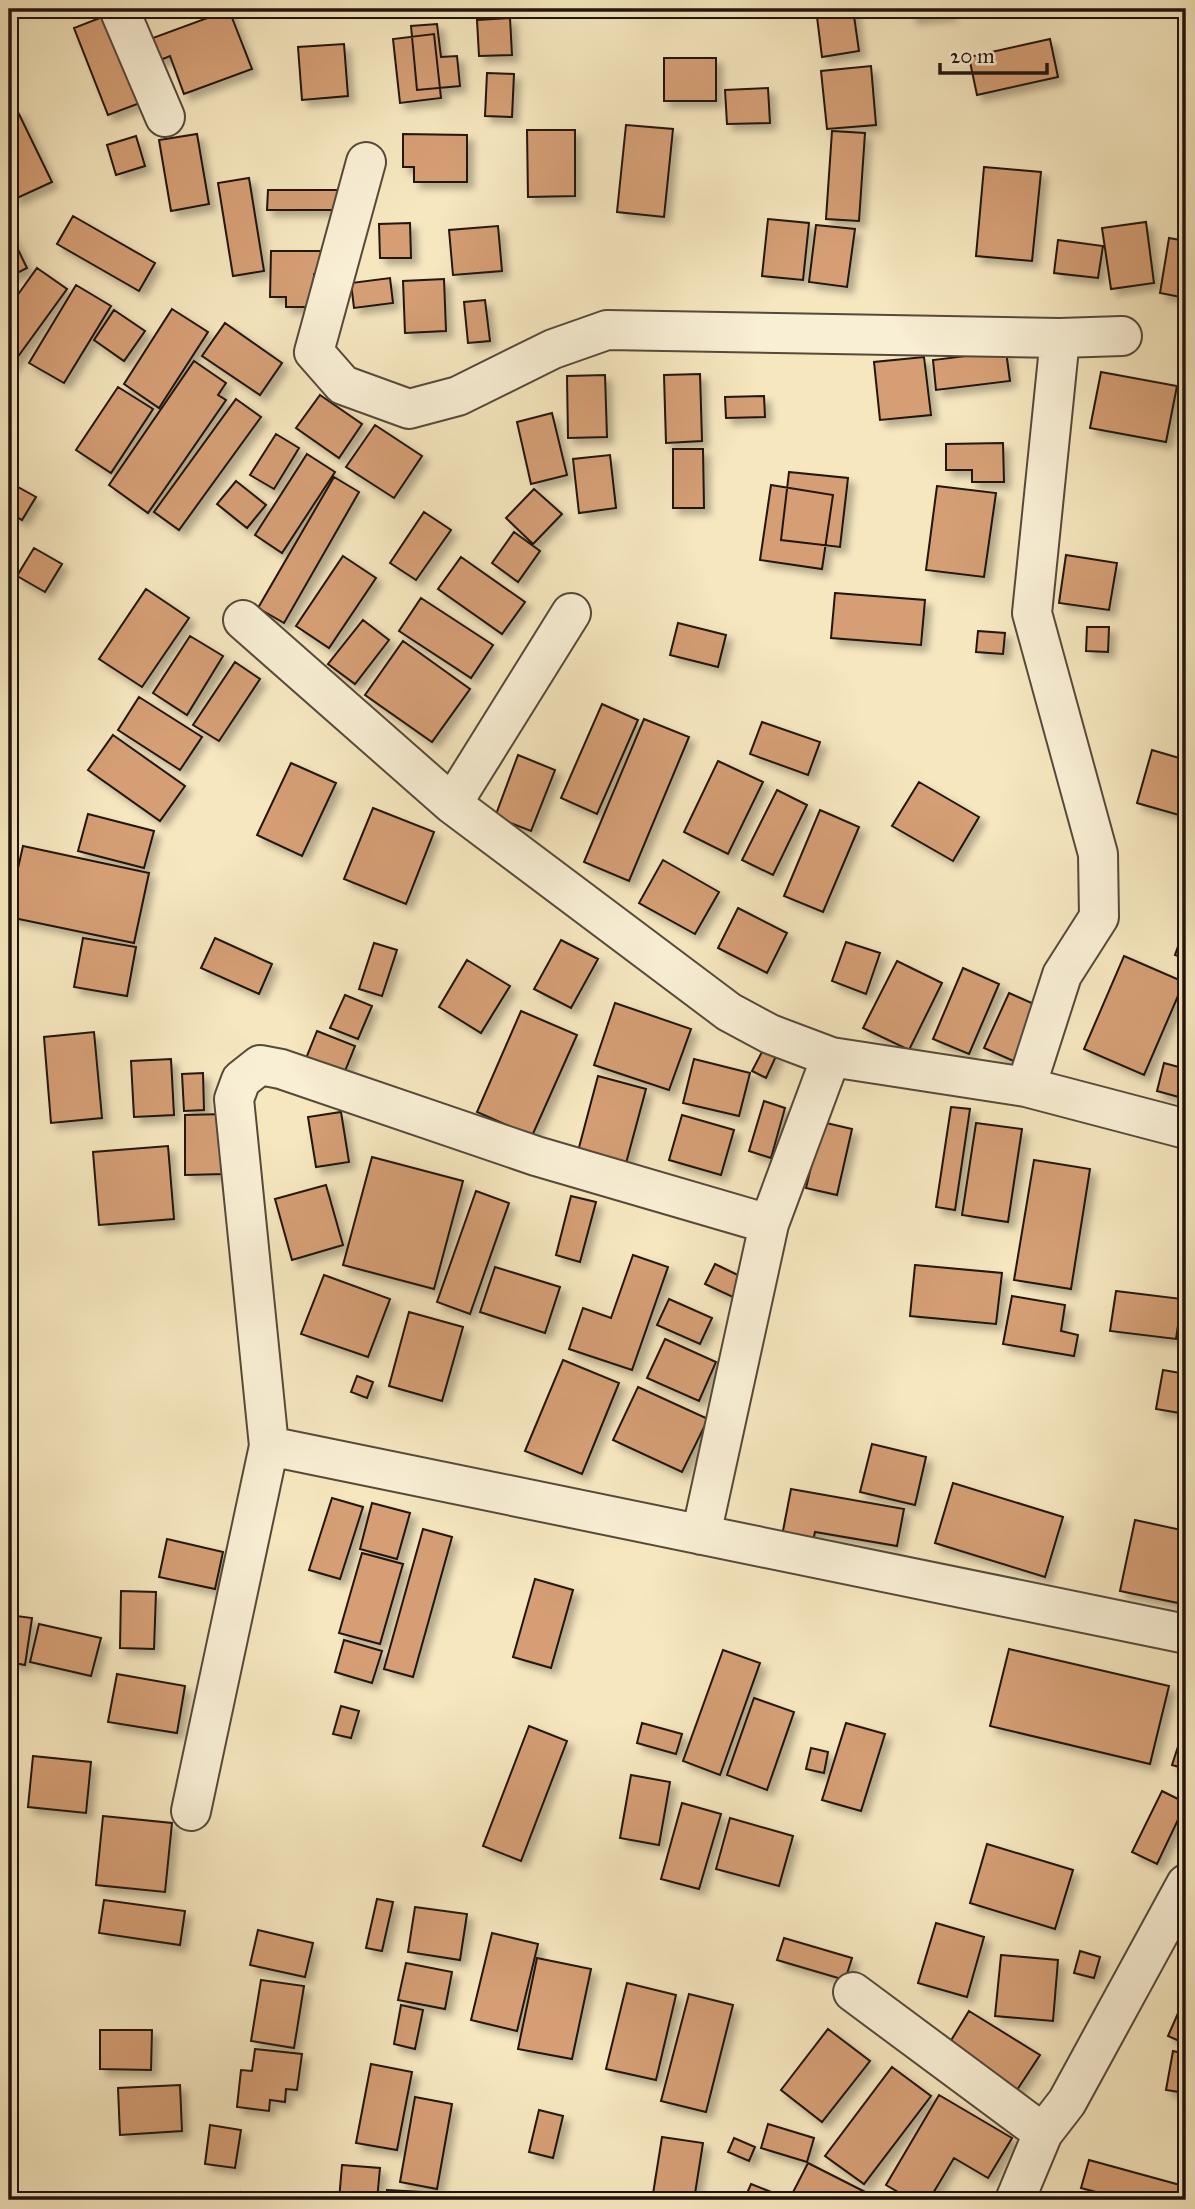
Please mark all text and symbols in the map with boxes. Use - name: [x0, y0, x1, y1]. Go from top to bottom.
- scale bar: [940, 32, 1046, 76]
- text: 20 m: [950, 43, 995, 69]

